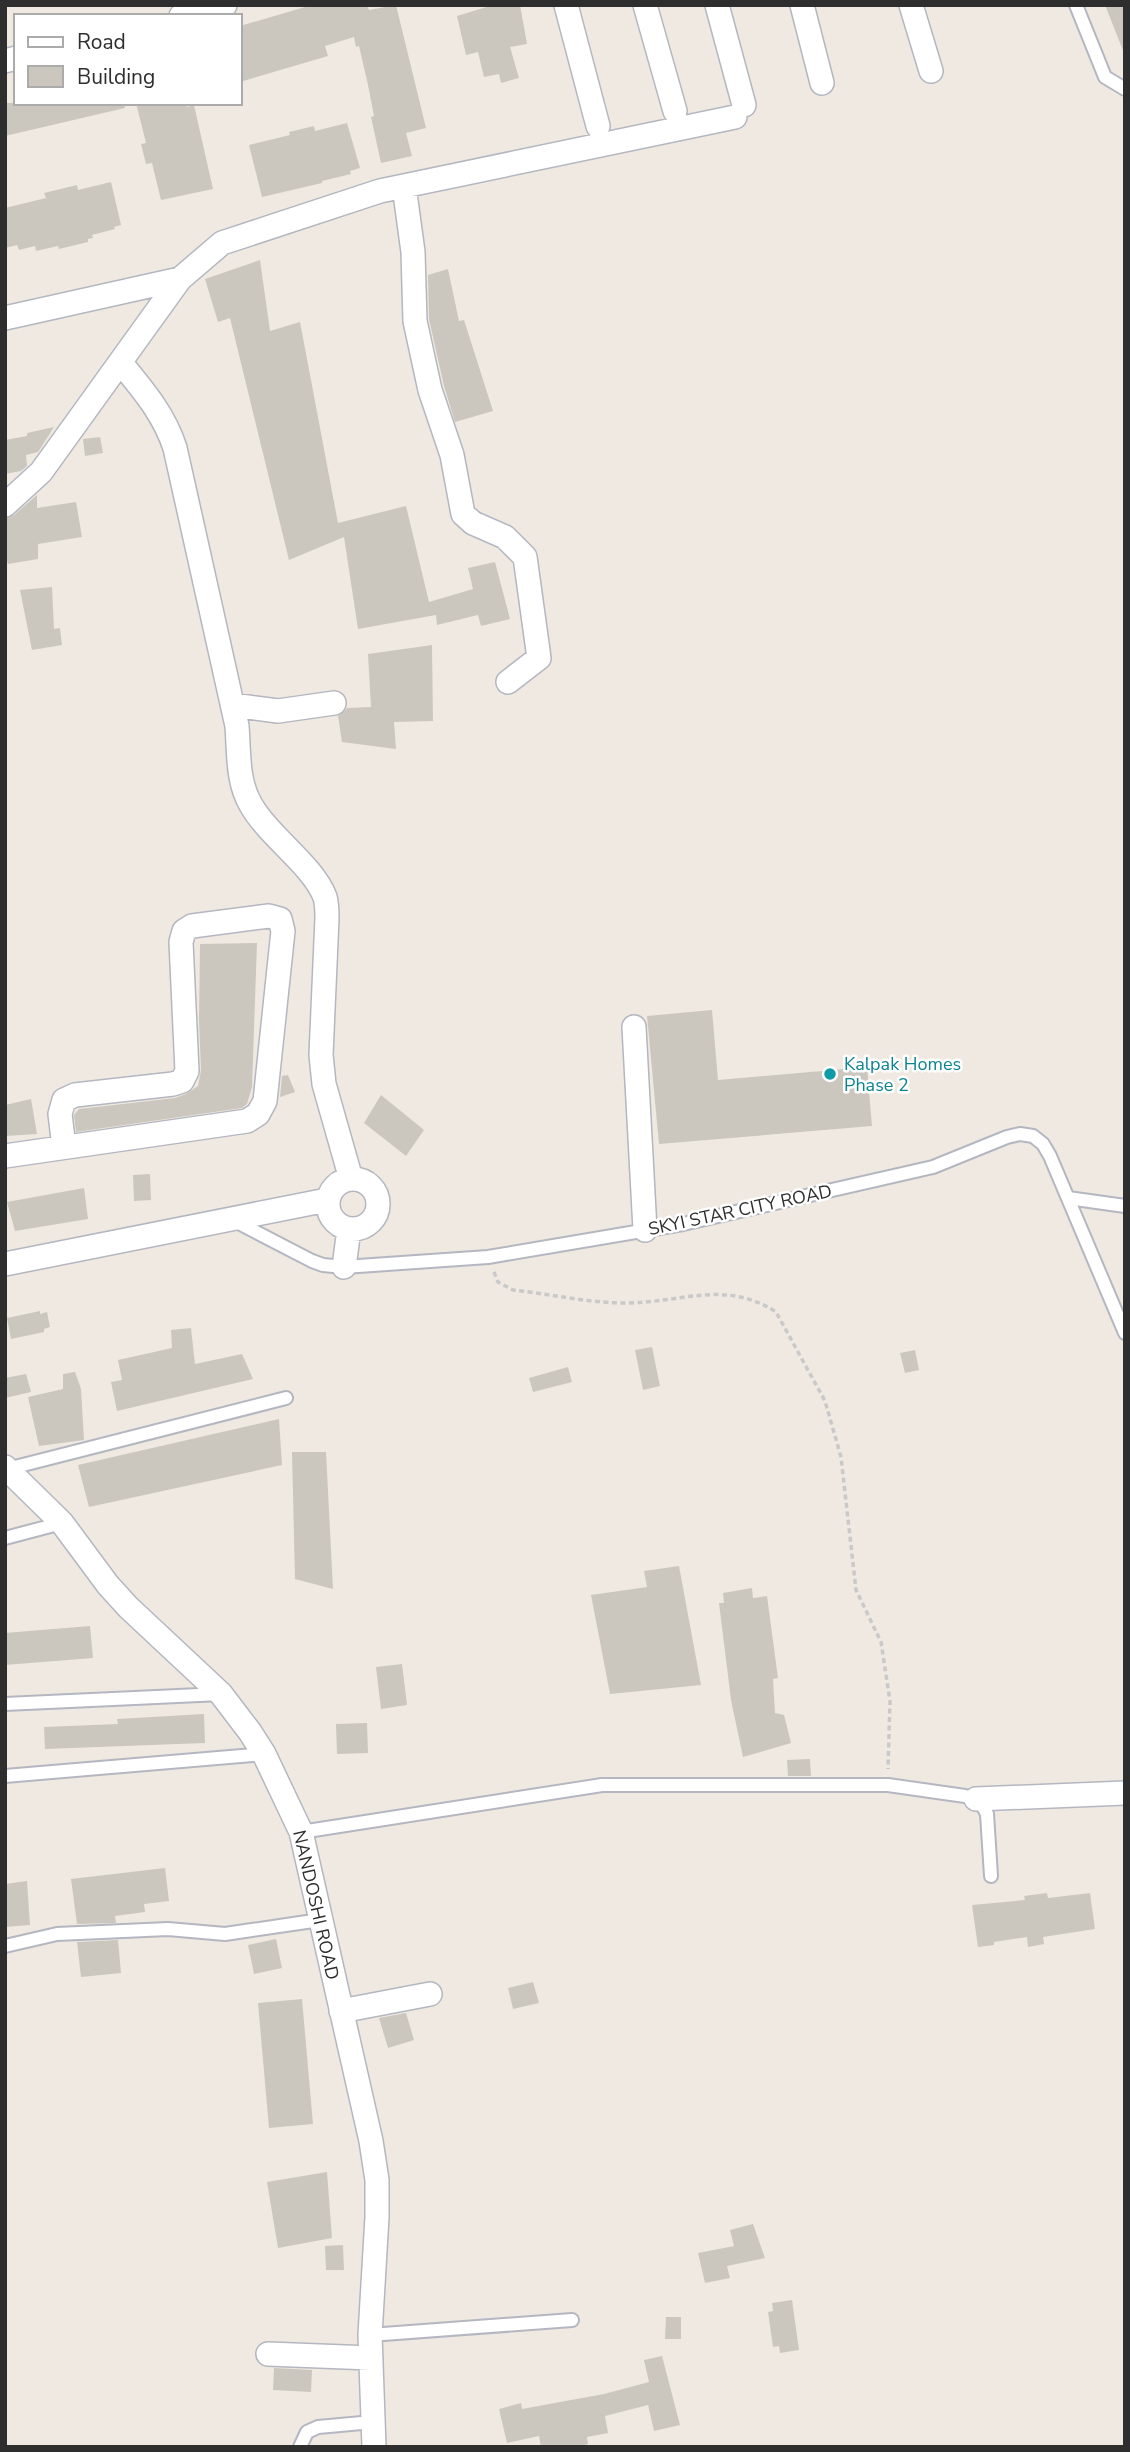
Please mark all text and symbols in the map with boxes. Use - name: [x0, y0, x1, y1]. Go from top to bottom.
- legend: [14, 14, 242, 105]
- text: Road: [77, 28, 126, 56]
- text: Building: [77, 63, 155, 91]
- place label: Kalpak Homes Phase 2: [844, 1052, 961, 1097]
- marker: Kalpak Homes Phase 2: [822, 1066, 838, 1082]
- street label: SKYI STAR CITY ROAD: [646, 1179, 834, 1241]
- street label: NANDOSHI ROAD: [287, 1828, 345, 1982]

